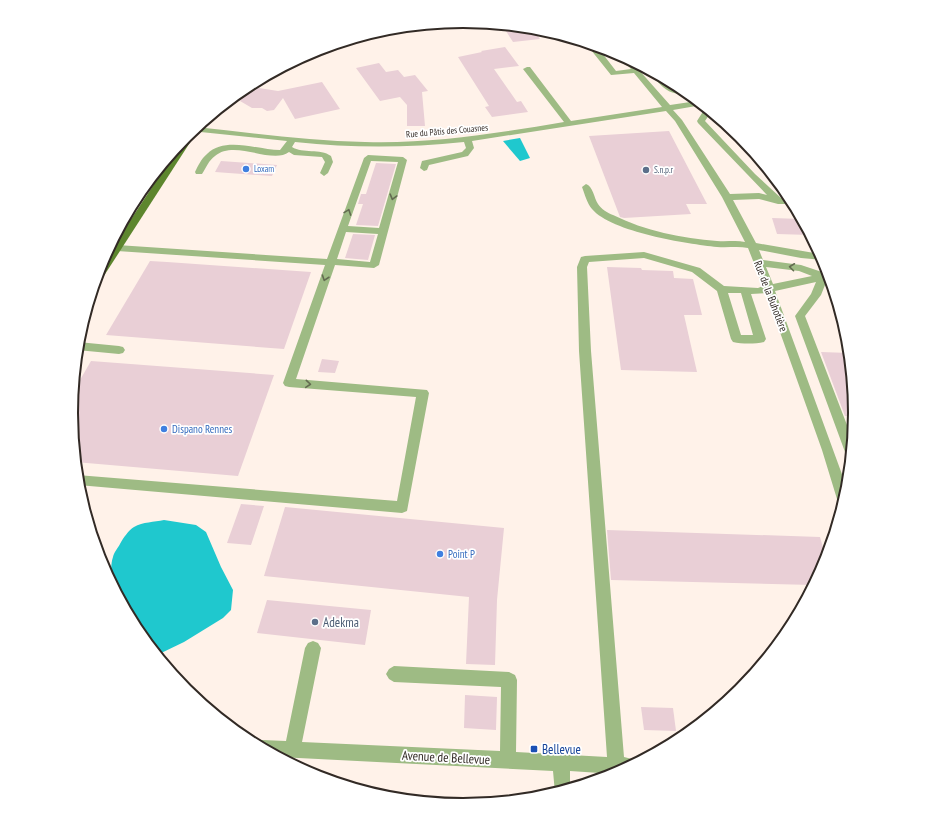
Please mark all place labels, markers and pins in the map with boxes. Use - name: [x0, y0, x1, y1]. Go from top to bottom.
- place label: Loxam: [254, 163, 274, 174]
- marker: Loxam: [241, 164, 251, 174]
- place label: S.n.p.r: [654, 164, 673, 175]
- marker: S.n.p.r: [641, 165, 651, 175]
- place label: Dispano Rennes: [172, 422, 233, 436]
- marker: Dispano Rennes: [159, 424, 169, 434]
- place label: Point P: [448, 547, 475, 561]
- marker: Point P: [435, 549, 445, 559]
- place label: Adekma: [323, 614, 359, 631]
- marker: Adekma: [310, 617, 320, 627]
- place label: Bellevue: [542, 741, 581, 758]
- marker: Bellevue: [529, 744, 539, 754]

